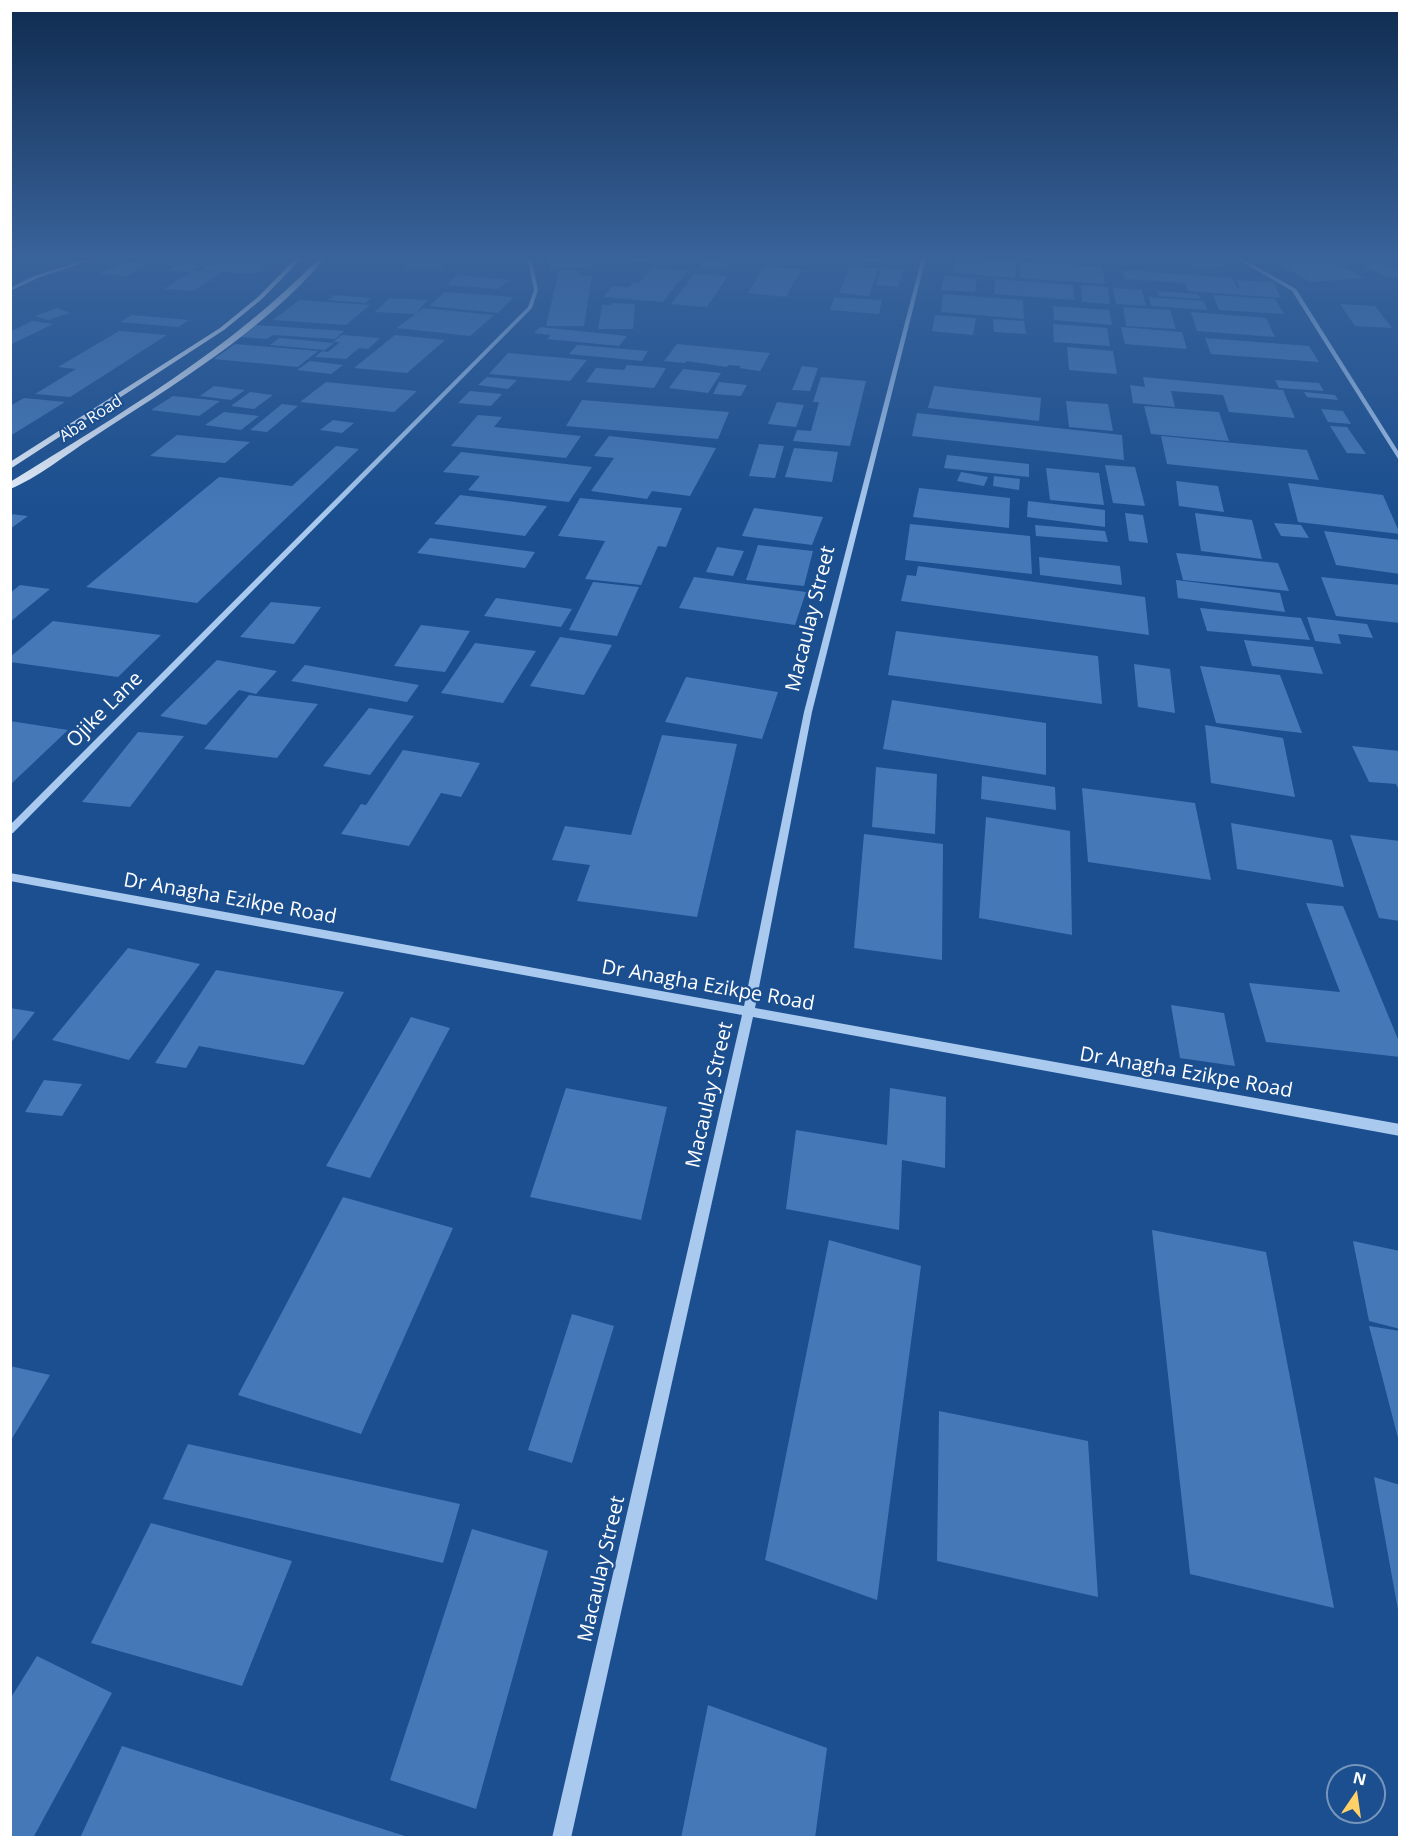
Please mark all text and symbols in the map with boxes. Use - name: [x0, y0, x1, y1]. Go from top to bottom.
- street label: Aba Road: [56, 392, 126, 446]
- street label: Macaulay Street: [781, 544, 841, 694]
- street label: Ojike Lane: [62, 667, 148, 753]
- street label: Dr Anagha Ezikpe Road: [122, 868, 338, 930]
- street label: Dr Anagha Ezikpe Road: [600, 955, 816, 1017]
- street label: Macaulay Street: [682, 1020, 738, 1170]
- street label: Dr Anagha Ezikpe Road: [1078, 1042, 1294, 1104]
- street label: Macaulay Street: [574, 1494, 630, 1644]
- north arrow: [1326, 1764, 1386, 1824]
- text: N: [1351, 1766, 1368, 1791]

